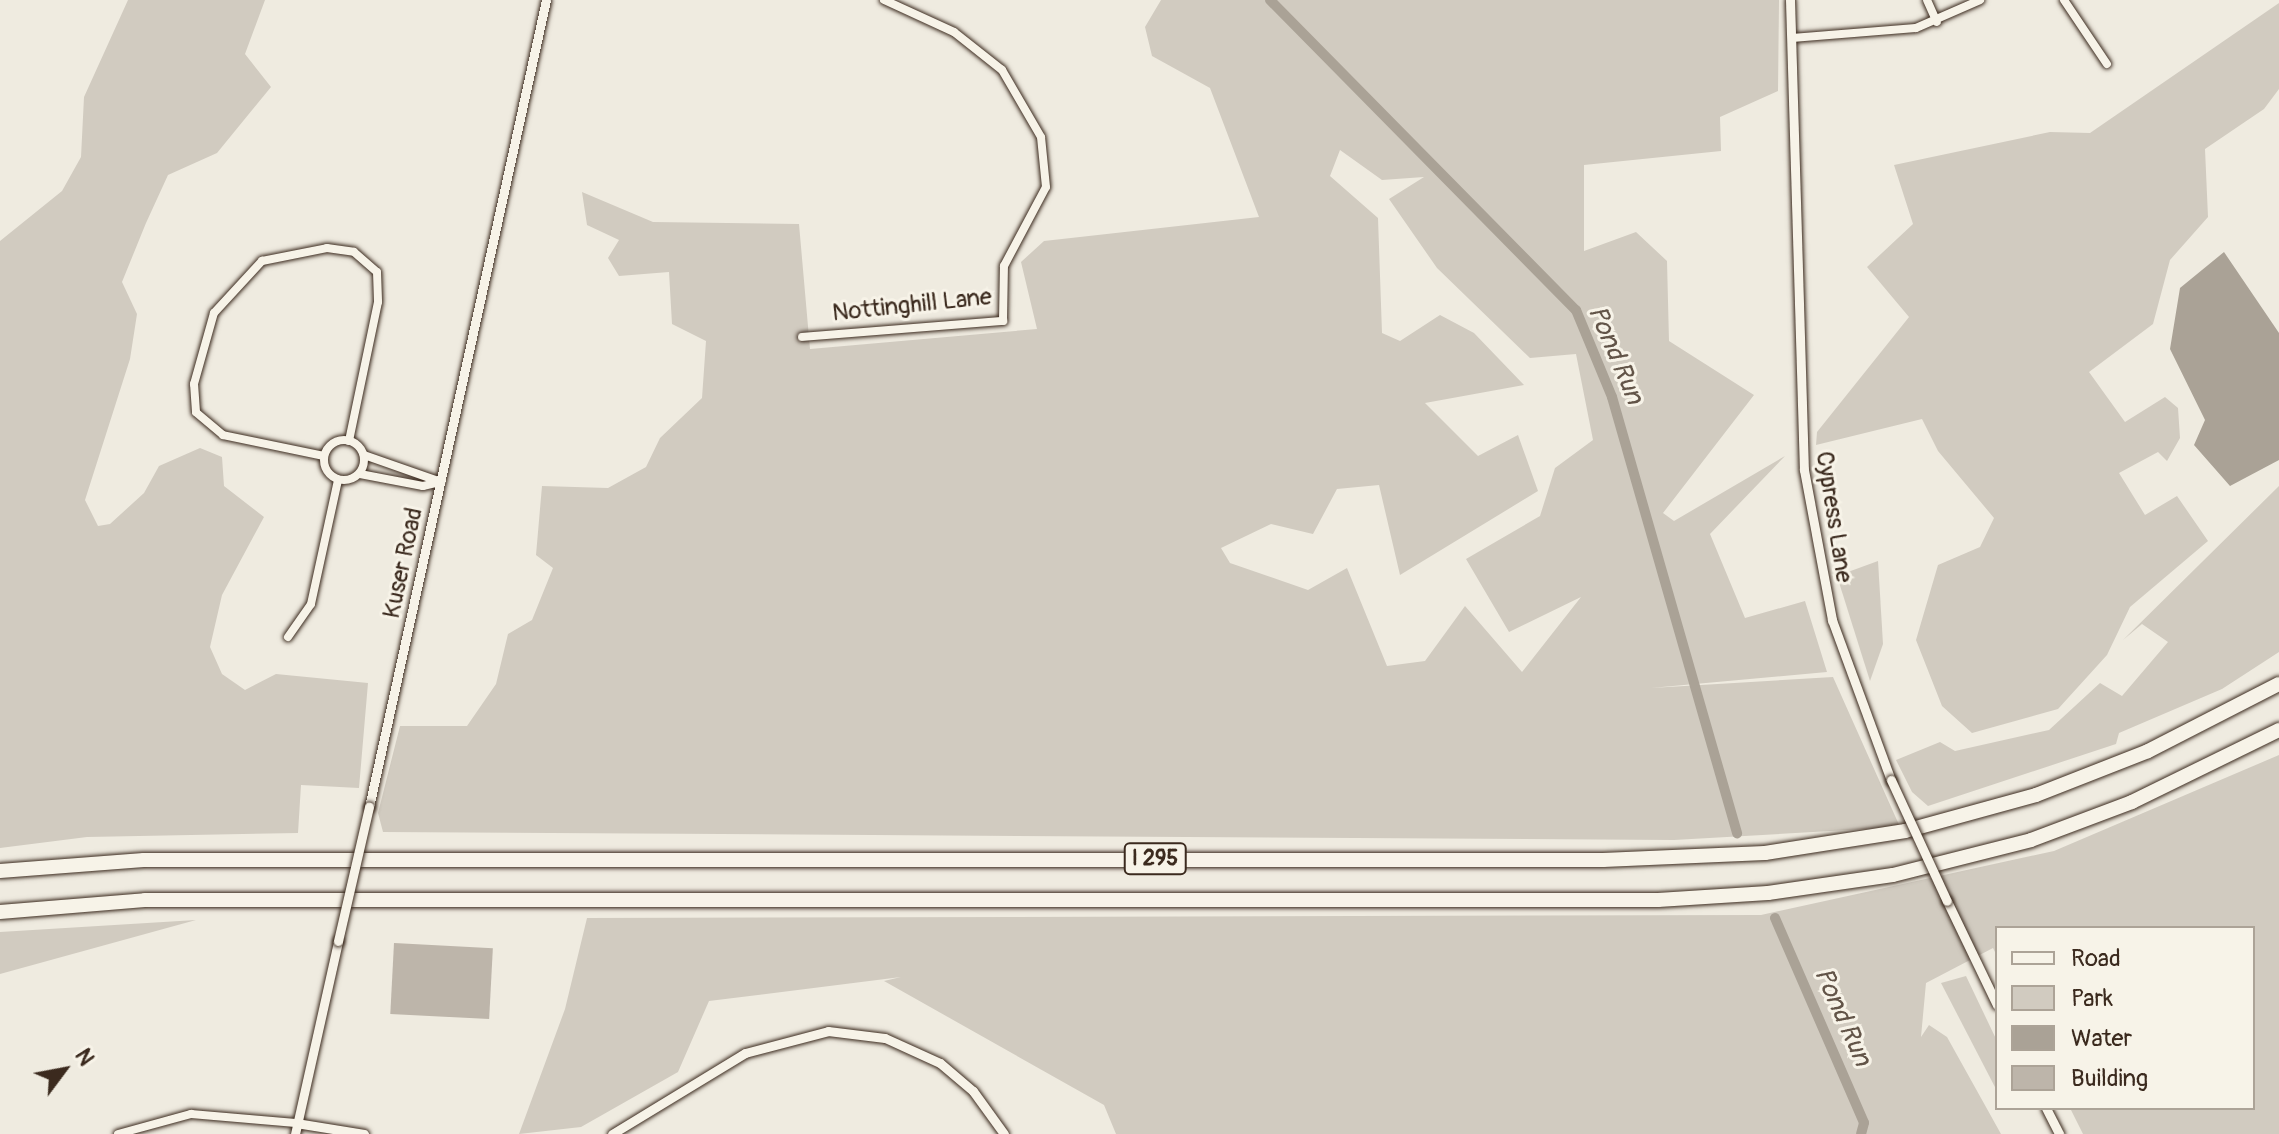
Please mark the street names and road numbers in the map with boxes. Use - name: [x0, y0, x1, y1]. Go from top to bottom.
- street label: Nottinghill Lane: [831, 282, 993, 328]
- street label: Cypress Lane: [1809, 449, 1859, 585]
- street label: Kuser Road: [377, 505, 429, 621]
- road number: I 295: [1123, 841, 1187, 877]

